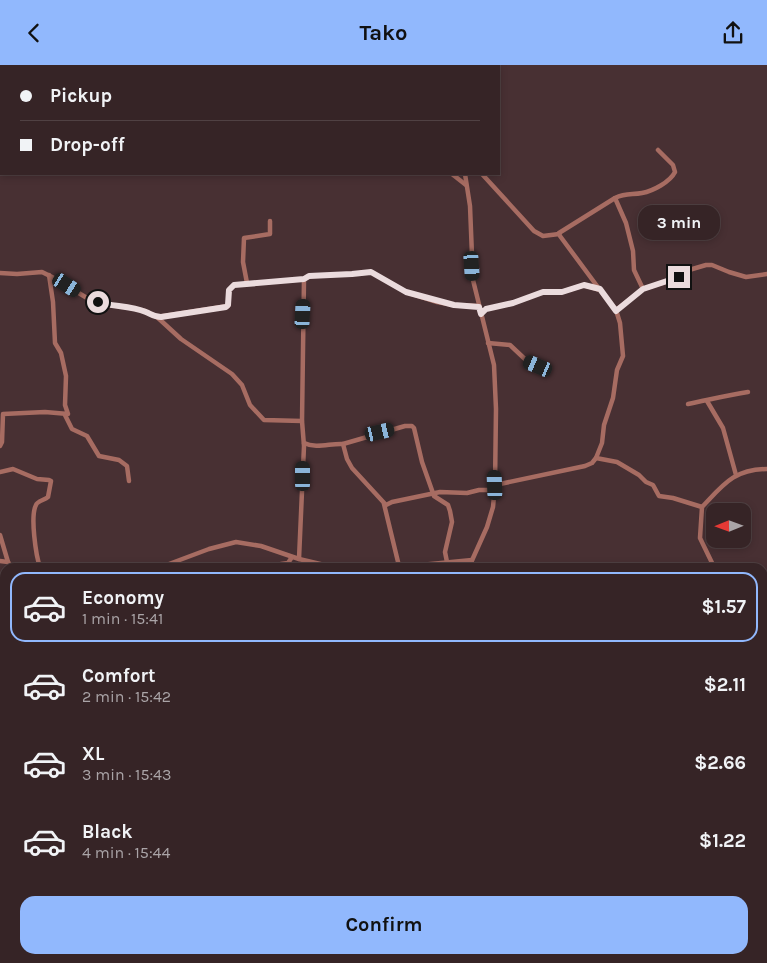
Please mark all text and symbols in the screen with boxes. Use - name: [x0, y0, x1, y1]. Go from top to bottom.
- icon: back: [20, 19, 48, 47]
- icon: share: [719, 19, 747, 47]
- text: Tako: [360, 20, 407, 46]
- text: Pickup: [50, 85, 112, 107]
- text: Drop-off: [50, 134, 125, 156]
- callout: 3 min: [638, 205, 720, 239]
- text: 3 min: [657, 213, 701, 232]
- car: [463, 251, 480, 281]
- route end: [668, 266, 690, 288]
- car: [50, 271, 83, 299]
- route start: [87, 291, 109, 313]
- car: [294, 299, 311, 329]
- car: [521, 353, 554, 379]
- car: [363, 421, 396, 443]
- car: [295, 461, 310, 491]
- car: [486, 470, 503, 500]
- north arrow: [706, 503, 751, 547]
- map controls: [706, 503, 751, 548]
- icon: car: [22, 585, 67, 630]
- text: Economy: [82, 587, 164, 609]
- text: $1.57: [702, 596, 746, 618]
- text: 1 min · 15:41: [82, 609, 163, 628]
- icon: car: [22, 663, 67, 708]
- text: Comfort: [82, 665, 156, 687]
- text: $2.11: [704, 674, 746, 696]
- text: 2 min · 15:42: [82, 687, 171, 706]
- icon: car: [22, 741, 67, 786]
- text: XL: [82, 743, 104, 765]
- text: $2.66: [694, 752, 746, 774]
- text: 3 min · 15:43: [82, 765, 172, 784]
- icon: car: [22, 819, 67, 864]
- text: Black: [82, 821, 133, 843]
- text: $1.22: [699, 830, 746, 852]
- text: 4 min · 15:44: [82, 843, 170, 862]
- button: Confirm: [20, 896, 748, 954]

